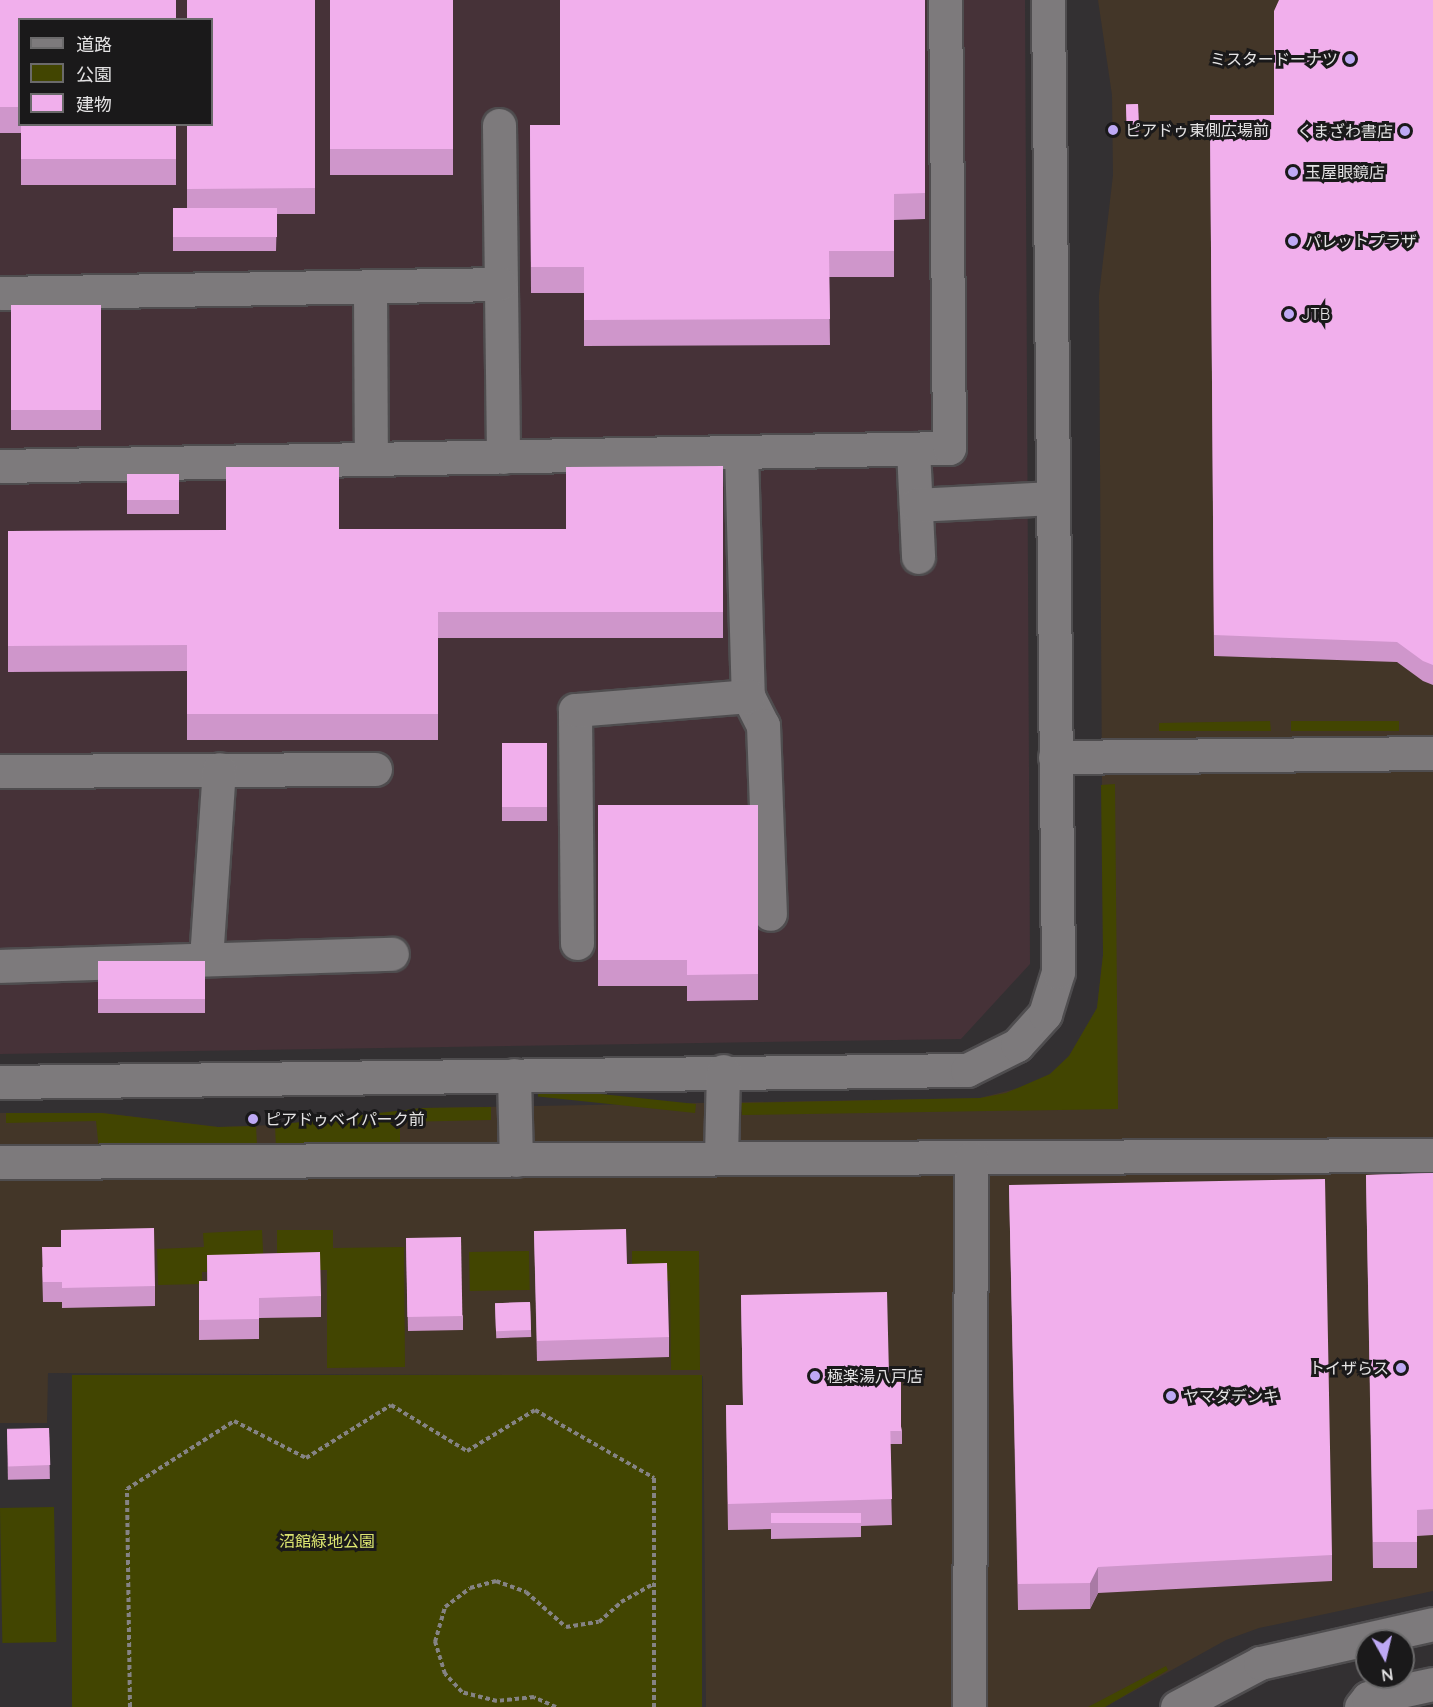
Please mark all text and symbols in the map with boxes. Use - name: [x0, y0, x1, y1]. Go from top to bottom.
- legend: [18, 18, 213, 126]
- text: 道路: [76, 33, 112, 56]
- place label: ミスタードーナツ: [1210, 49, 1338, 69]
- marker: ミスタードーナツ: [1343, 52, 1357, 66]
- text: 公園: [76, 63, 112, 86]
- text: 建物: [76, 93, 112, 116]
- place label: ピアドゥ東側広場前: [1125, 120, 1269, 140]
- place label: くまざわ書店: [1297, 121, 1393, 141]
- marker: ピアドゥ東側広場前: [1106, 123, 1120, 137]
- marker: くまざわ書店: [1398, 124, 1412, 138]
- place label: 玉屋眼鏡店: [1305, 162, 1385, 182]
- marker: 玉屋眼鏡店: [1286, 165, 1300, 179]
- place label: パレットプラザ: [1305, 231, 1417, 251]
- marker: パレットプラザ: [1286, 234, 1300, 248]
- place label: JTB: [1301, 304, 1330, 324]
- marker: JTB: [1282, 307, 1296, 321]
- place label: ピアドゥベイパーク前: [265, 1109, 425, 1129]
- marker: ピアドゥベイパーク前: [246, 1112, 260, 1126]
- place label: トイザらス: [1309, 1358, 1389, 1378]
- marker: トイザらス: [1394, 1361, 1408, 1375]
- place label: 極楽湯八戸店: [827, 1366, 923, 1386]
- marker: 極楽湯八戸店: [808, 1369, 822, 1383]
- place label: ヤマダデンキ: [1183, 1386, 1279, 1406]
- marker: ヤマダデンキ: [1164, 1389, 1178, 1403]
- park label: 沼館緑地公園: [279, 1531, 375, 1551]
- north arrow: [1355, 1629, 1415, 1689]
- text: N: [1380, 1664, 1394, 1686]

